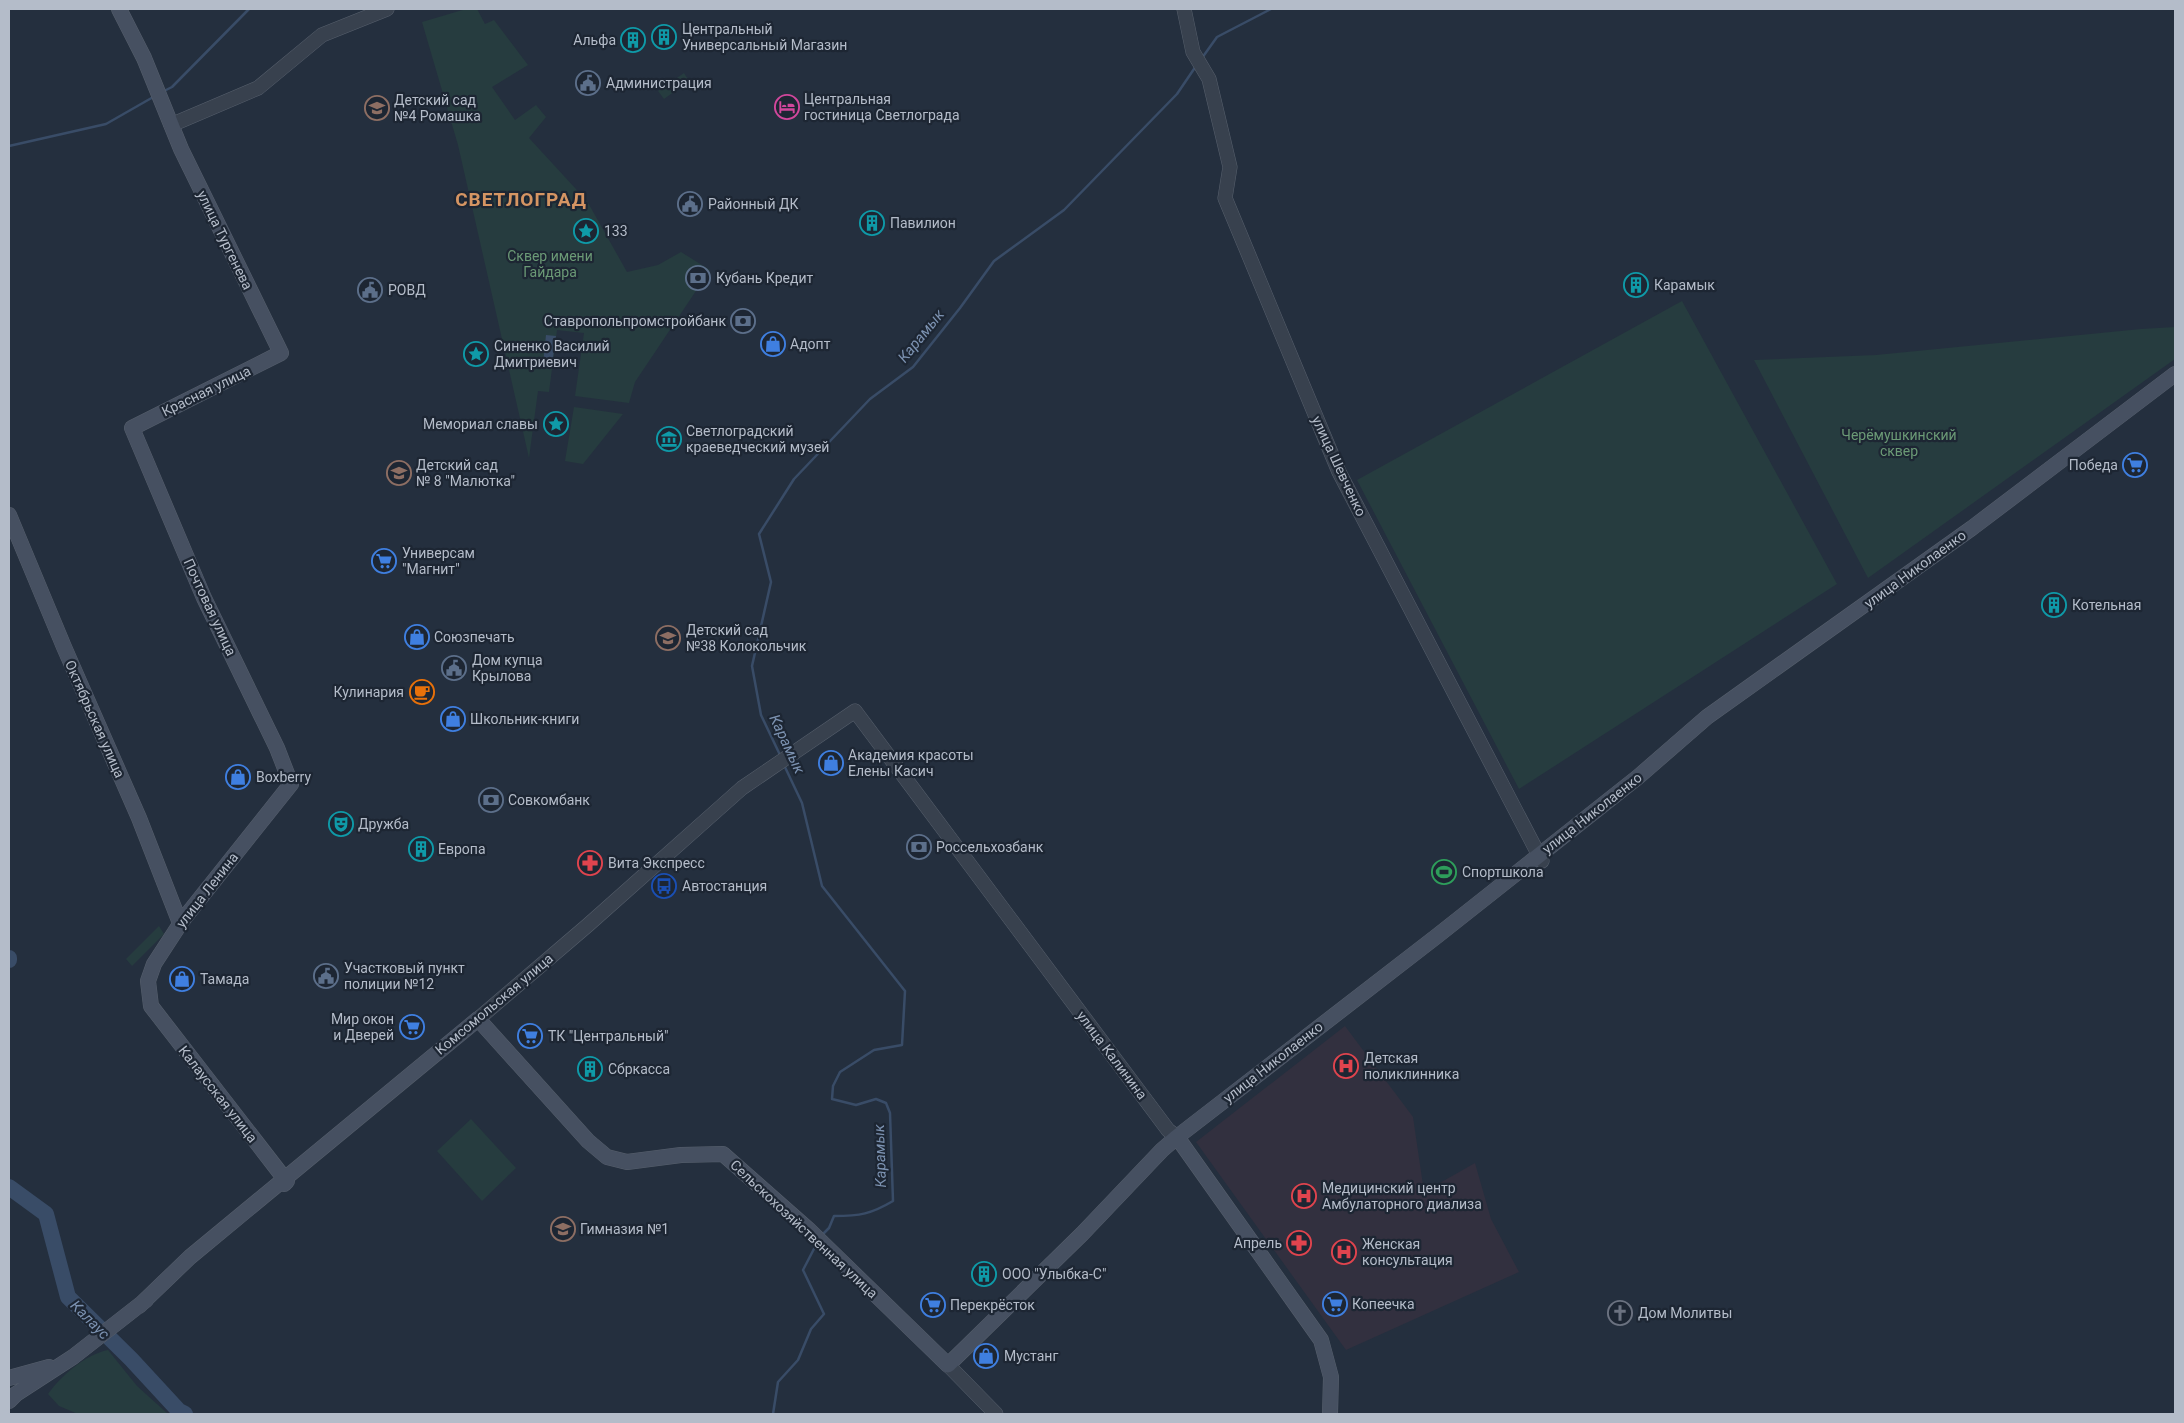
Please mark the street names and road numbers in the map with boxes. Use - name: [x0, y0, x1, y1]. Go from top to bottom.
- street label: улица Тургенева: [194, 188, 256, 292]
- street label: Красная улица: [159, 363, 253, 419]
- street label: улица Шевченко: [1309, 413, 1369, 519]
- street label: улица Николаенко: [1861, 527, 1969, 611]
- street label: Почтовая улица: [181, 556, 239, 658]
- street label: Октябрьская улица: [62, 658, 128, 780]
- street label: улица Николаенко: [1539, 769, 1645, 857]
- street label: улица Ленина: [173, 849, 241, 931]
- street label: Комсомольская улица: [432, 950, 556, 1058]
- street label: улица Калинина: [1074, 1008, 1150, 1102]
- street label: улица Николаенко: [1220, 1018, 1326, 1106]
- street label: Калаусская улица: [175, 1043, 261, 1145]
- street label: Сельскохозяйственная улица: [727, 1157, 881, 1301]

